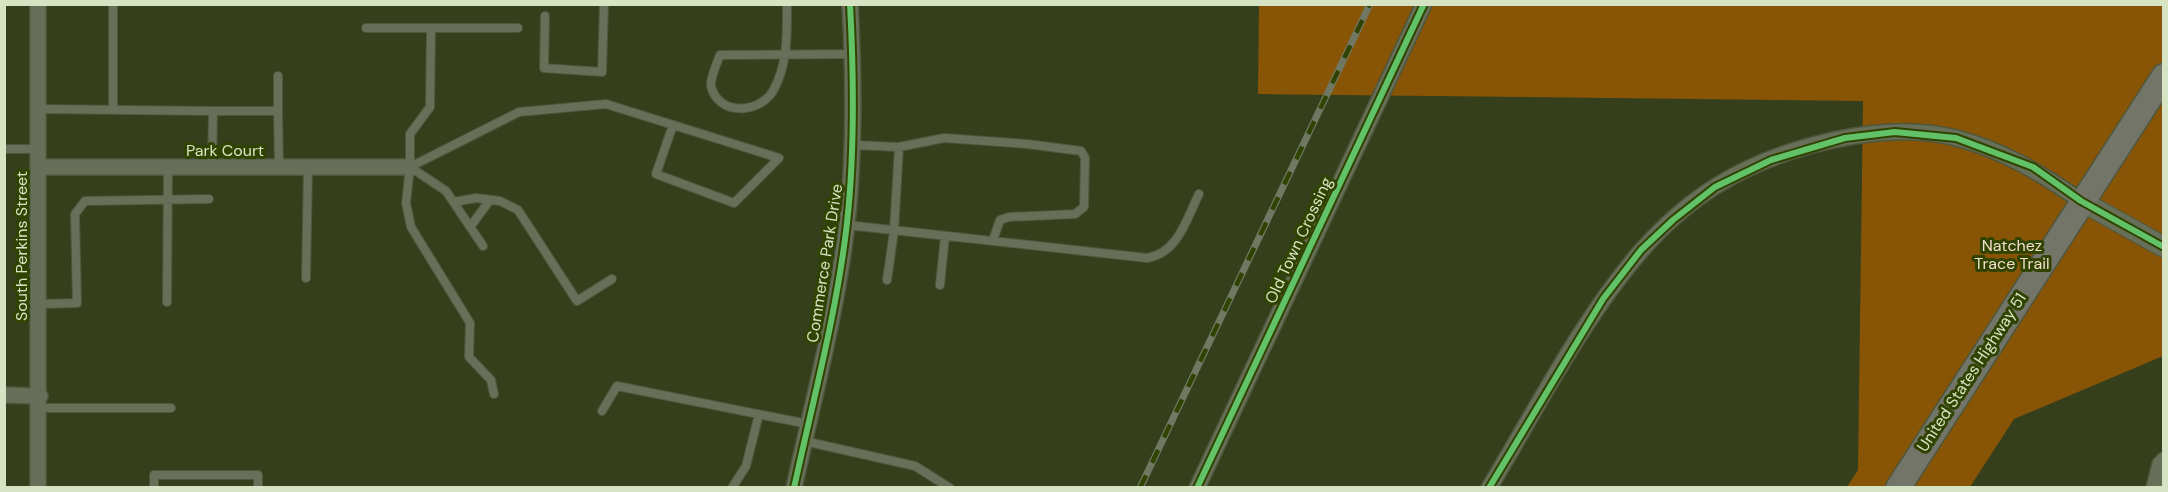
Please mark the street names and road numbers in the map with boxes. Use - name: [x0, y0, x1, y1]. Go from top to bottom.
- street label: Park Court: [186, 140, 264, 161]
- street label: South Perkins Street: [11, 171, 32, 321]
- street label: Old Town Crossing: [1260, 174, 1337, 307]
- street label: Commerce Park Drive: [802, 182, 847, 344]
- street label: United States Highway 51: [1912, 289, 2031, 456]

